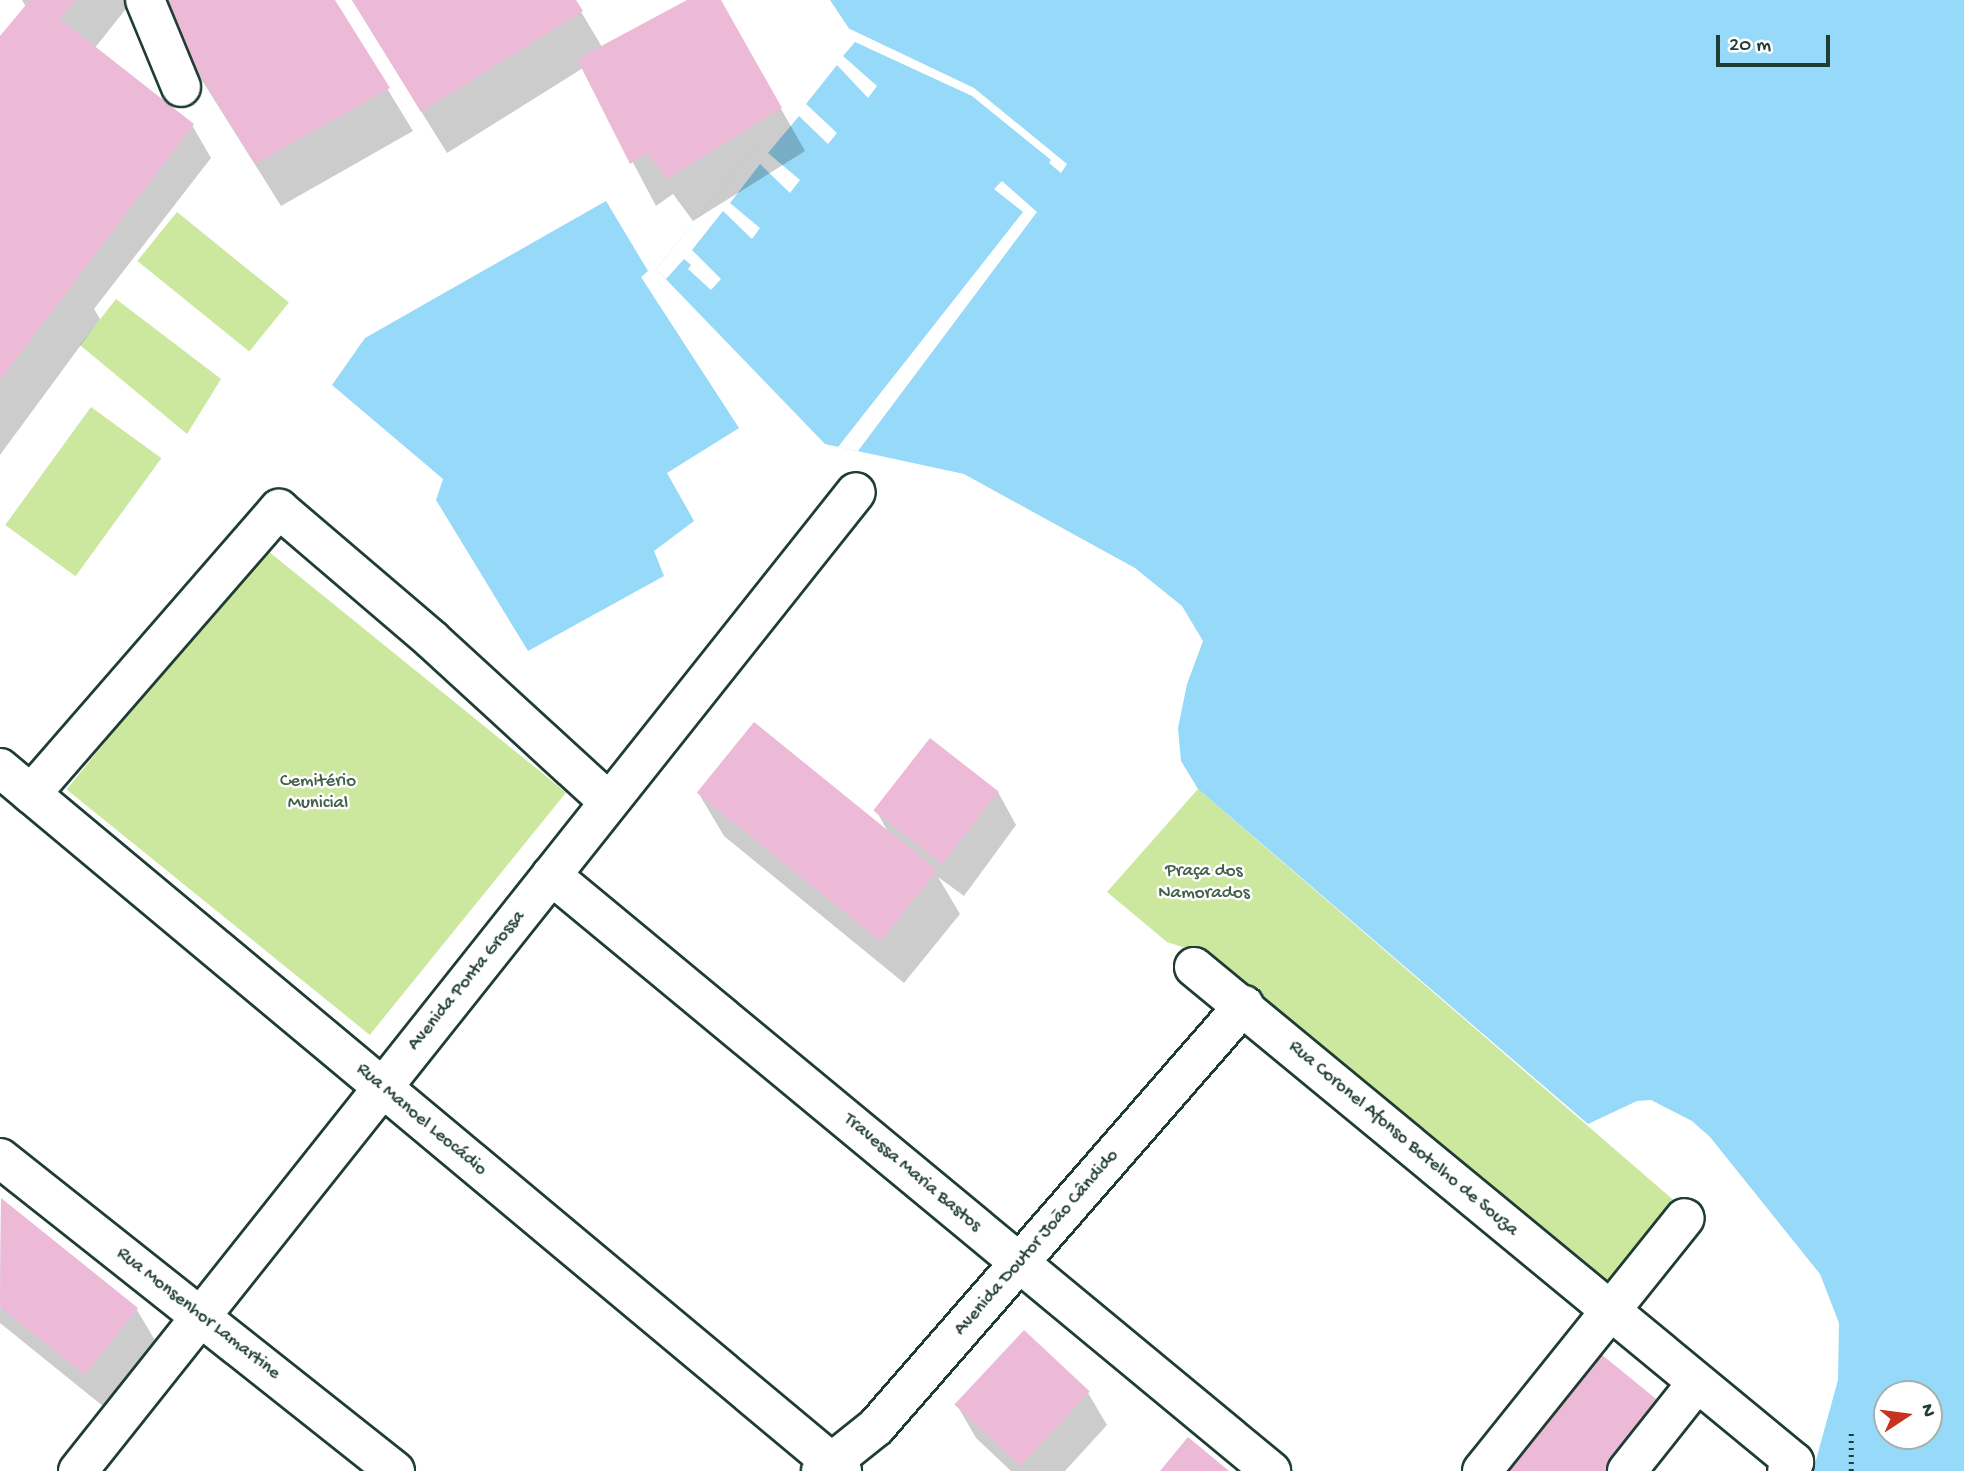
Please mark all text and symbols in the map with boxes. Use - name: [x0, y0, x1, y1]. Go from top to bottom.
- scale bar: [1719, 21, 1833, 65]
- text: 20 m: [1729, 34, 1771, 59]
- park label: Cemitério Municial: [280, 771, 356, 815]
- park label: Praça dos Namorados: [1158, 861, 1250, 905]
- street label: Avenida Ponta Grossa: [403, 906, 531, 1056]
- street label: Rua Coronel Afonso Botelho de Souza: [1283, 1036, 1523, 1242]
- street label: Rua Manoel Leocádio: [351, 1059, 491, 1181]
- street label: Travessa Maria Bastos: [838, 1109, 986, 1237]
- street label: Avenida Doutor João Cândido: [950, 1145, 1124, 1341]
- street label: Rua Monsenhor Lamartine: [111, 1243, 285, 1385]
- north arrow: [1873, 1380, 1943, 1450]
- text: N: [1914, 1402, 1940, 1419]

